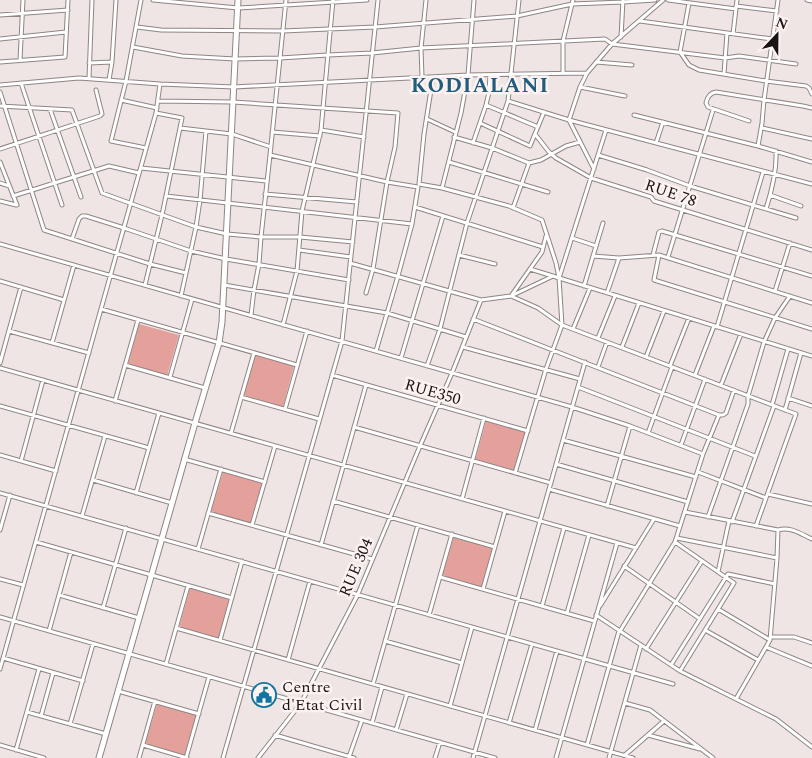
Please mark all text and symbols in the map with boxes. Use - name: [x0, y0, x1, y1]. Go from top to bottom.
- north arrow: [752, 10, 802, 60]
- text: N: [772, 12, 791, 35]
- district label: KODIALANI: [411, 70, 549, 102]
- street label: RUE 78: [641, 173, 700, 213]
- street label: RUE350: [402, 372, 464, 411]
- street label: RUE 304: [333, 534, 379, 600]
- place label: Centre d'Etat Civil: [282, 675, 363, 717]
- public building icon: Centre d'Etat Civil: [251, 682, 277, 708]

